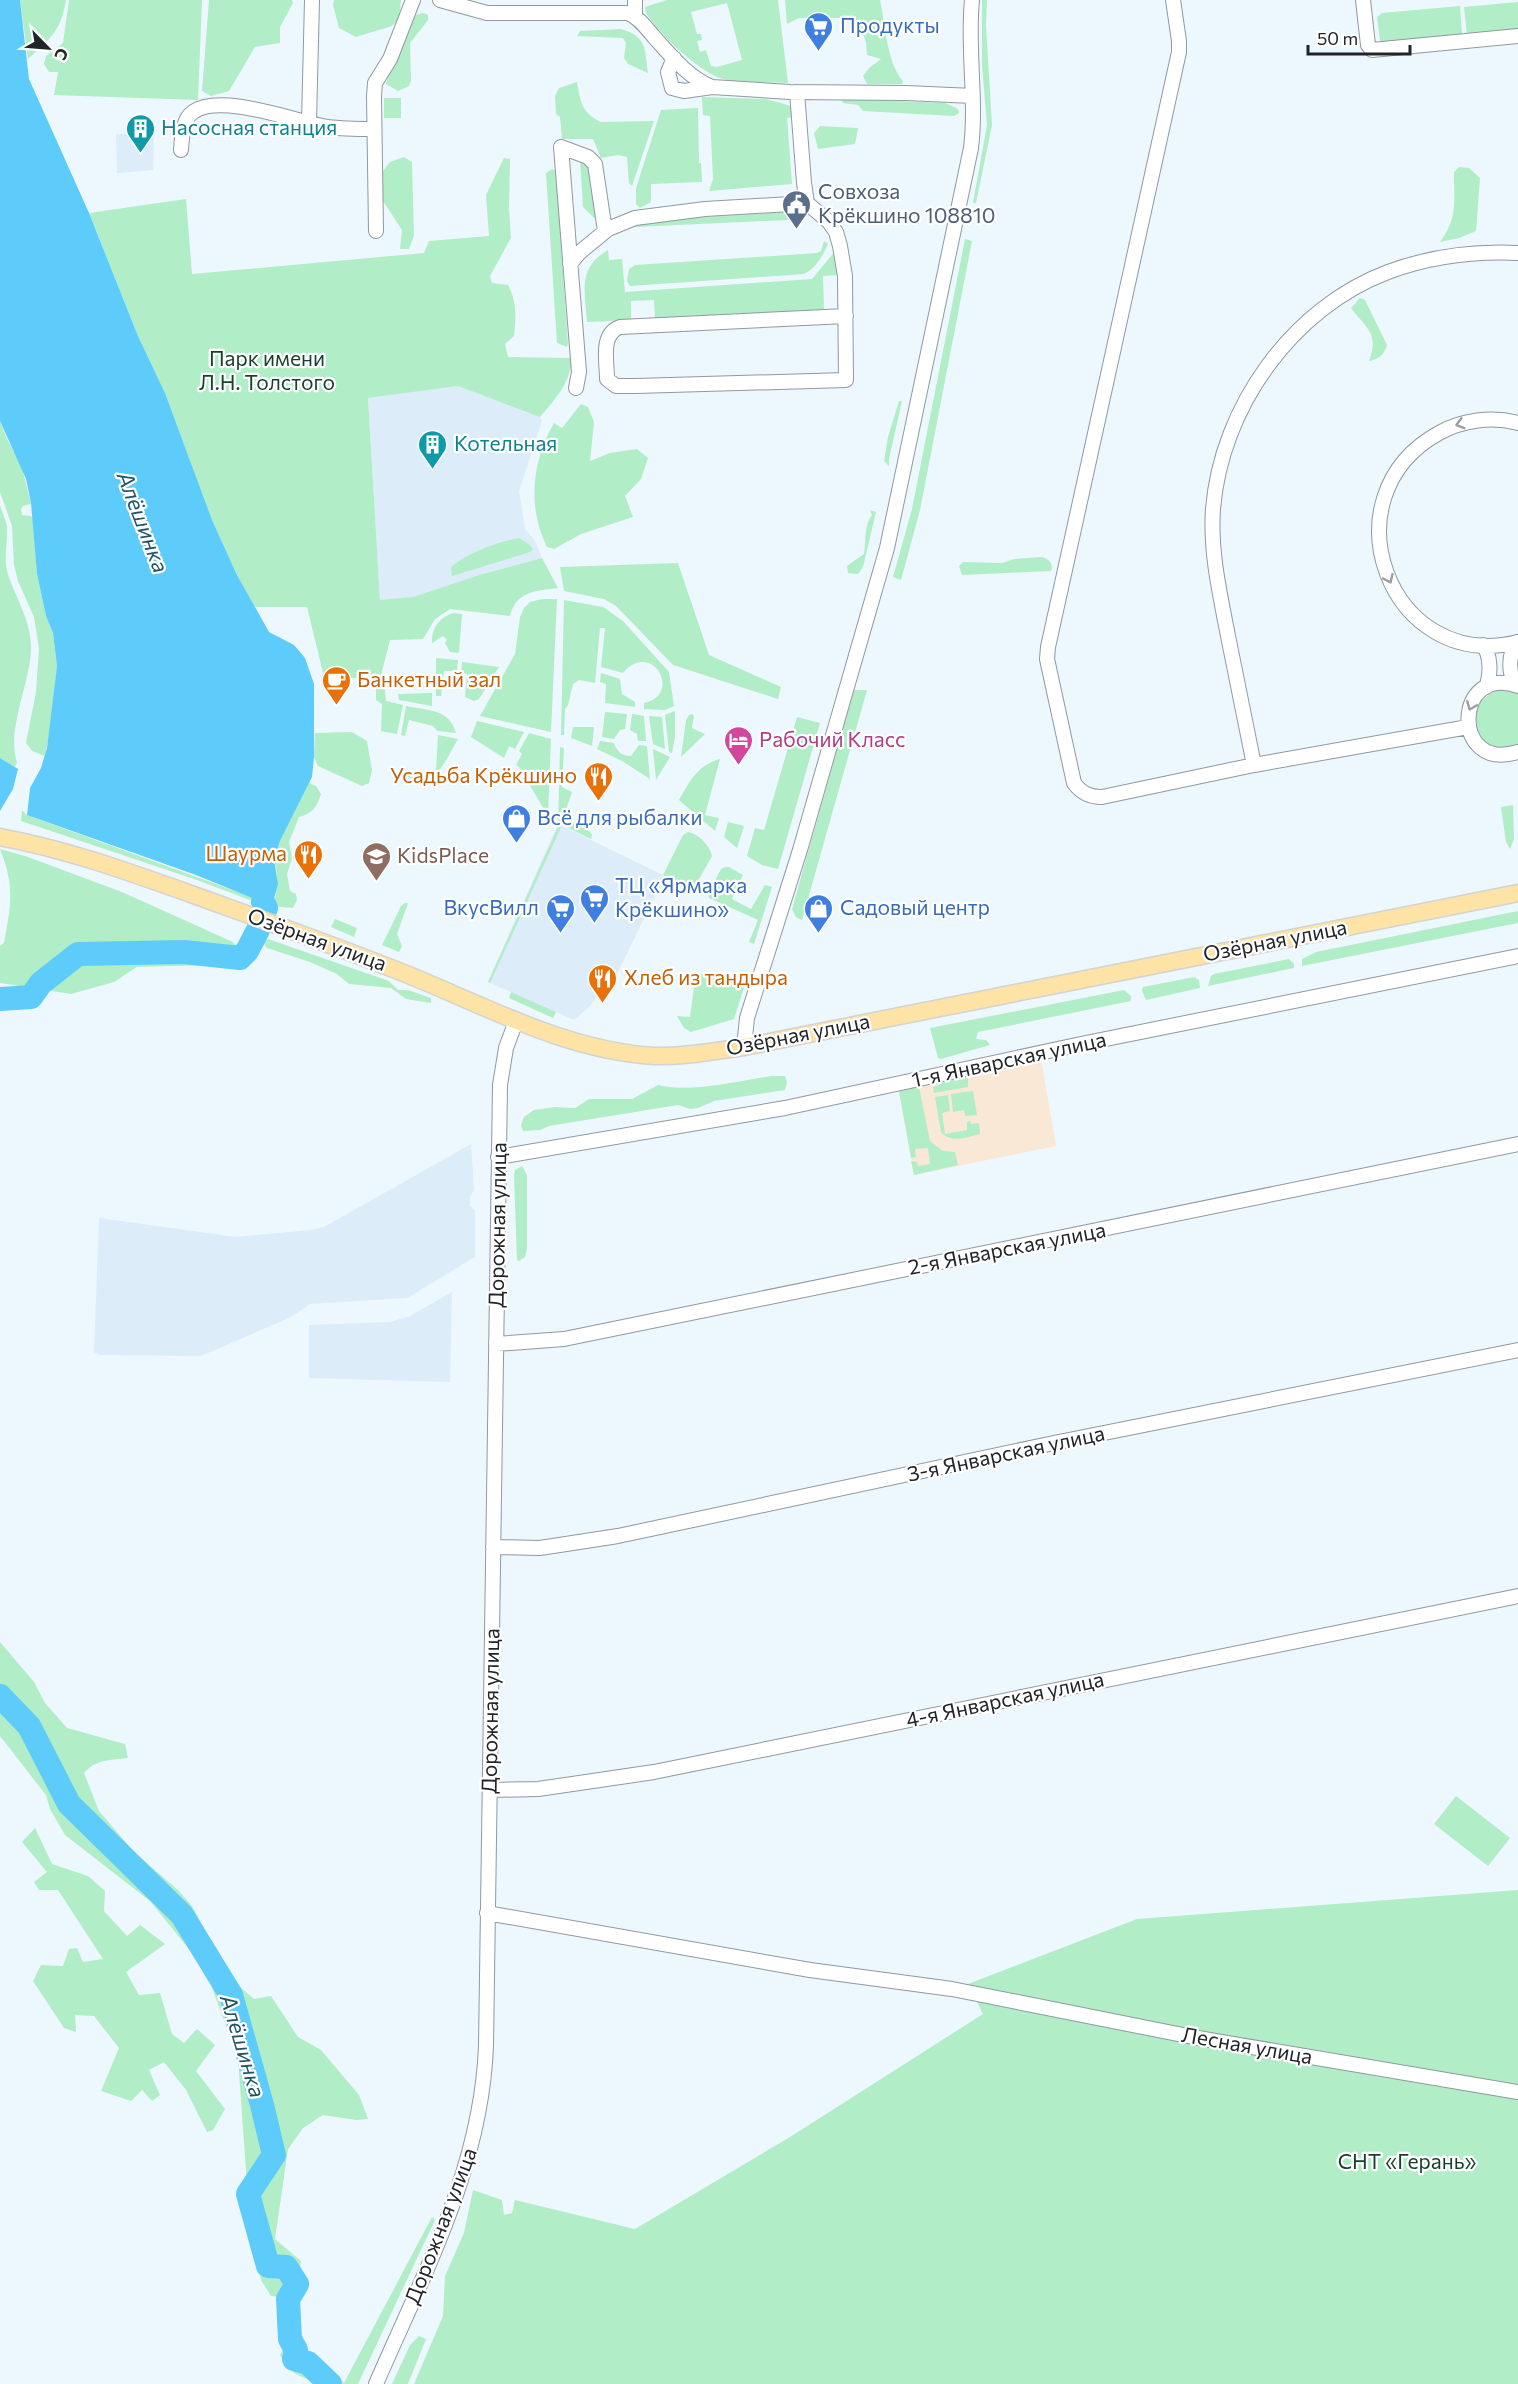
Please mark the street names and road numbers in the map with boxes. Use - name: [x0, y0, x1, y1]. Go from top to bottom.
- street label: Озёрная улица: [245, 902, 390, 975]
- street label: Озёрная улица: [1201, 913, 1349, 966]
- street label: Озёрная улица: [724, 1007, 872, 1060]
- street label: 1-я Январская улица: [909, 1026, 1108, 1091]
- street label: Дорожная улица: [483, 1142, 510, 1308]
- street label: 2-я Январская улица: [906, 1216, 1108, 1279]
- street label: 3-я Январская улица: [905, 1419, 1107, 1486]
- street label: Дорожная улица: [476, 1628, 503, 1794]
- street label: 4-я Январская улица: [903, 1665, 1106, 1732]
- street label: Лесная улица: [1180, 2021, 1315, 2068]
- street label: Дорожная улица: [398, 2144, 481, 2307]

